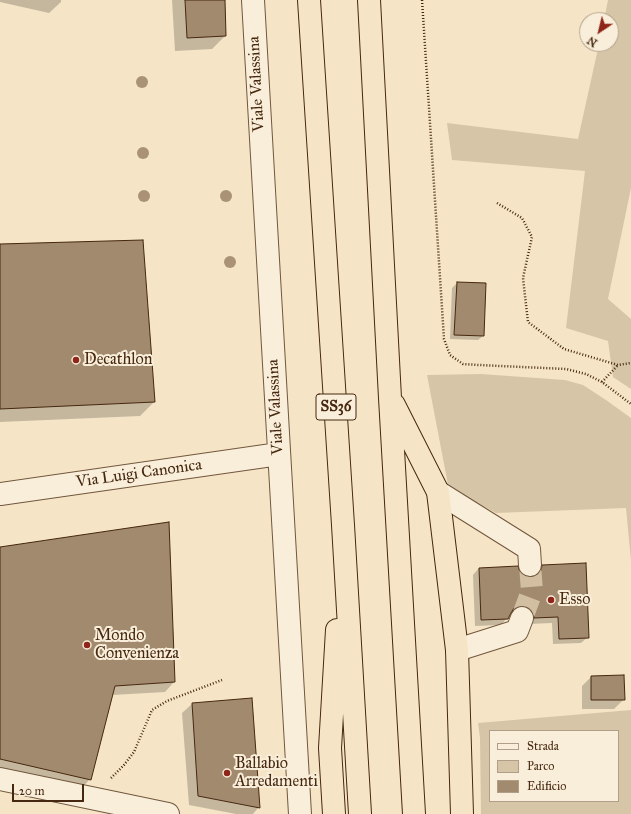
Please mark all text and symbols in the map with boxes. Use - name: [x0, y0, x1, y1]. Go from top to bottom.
- north arrow: [579, 12, 619, 52]
- text: N: [585, 33, 600, 49]
- street label: Viale Valassina: [245, 36, 269, 132]
- place label: Decathlon: [84, 350, 152, 370]
- marker: Decathlon: [71, 355, 81, 365]
- street label: Viale Valassina: [264, 359, 288, 455]
- road number: SS36: [316, 394, 356, 420]
- street label: Via Luigi Canonica: [75, 456, 203, 492]
- place label: Esso: [559, 590, 590, 610]
- marker: Esso: [546, 595, 556, 605]
- place label: Mondo Convenienza: [95, 626, 179, 664]
- marker: Mondo Convenienza: [82, 640, 92, 650]
- legend: [489, 730, 619, 802]
- text: Strada: [527, 739, 559, 753]
- place label: Ballabio Arredamenti: [235, 754, 318, 792]
- text: Parco: [527, 759, 554, 773]
- marker: Ballabio Arredamenti: [222, 768, 232, 778]
- scale bar: [14, 776, 86, 802]
- text: Edificio: [527, 779, 566, 793]
- text: 20 m: [19, 784, 45, 798]

